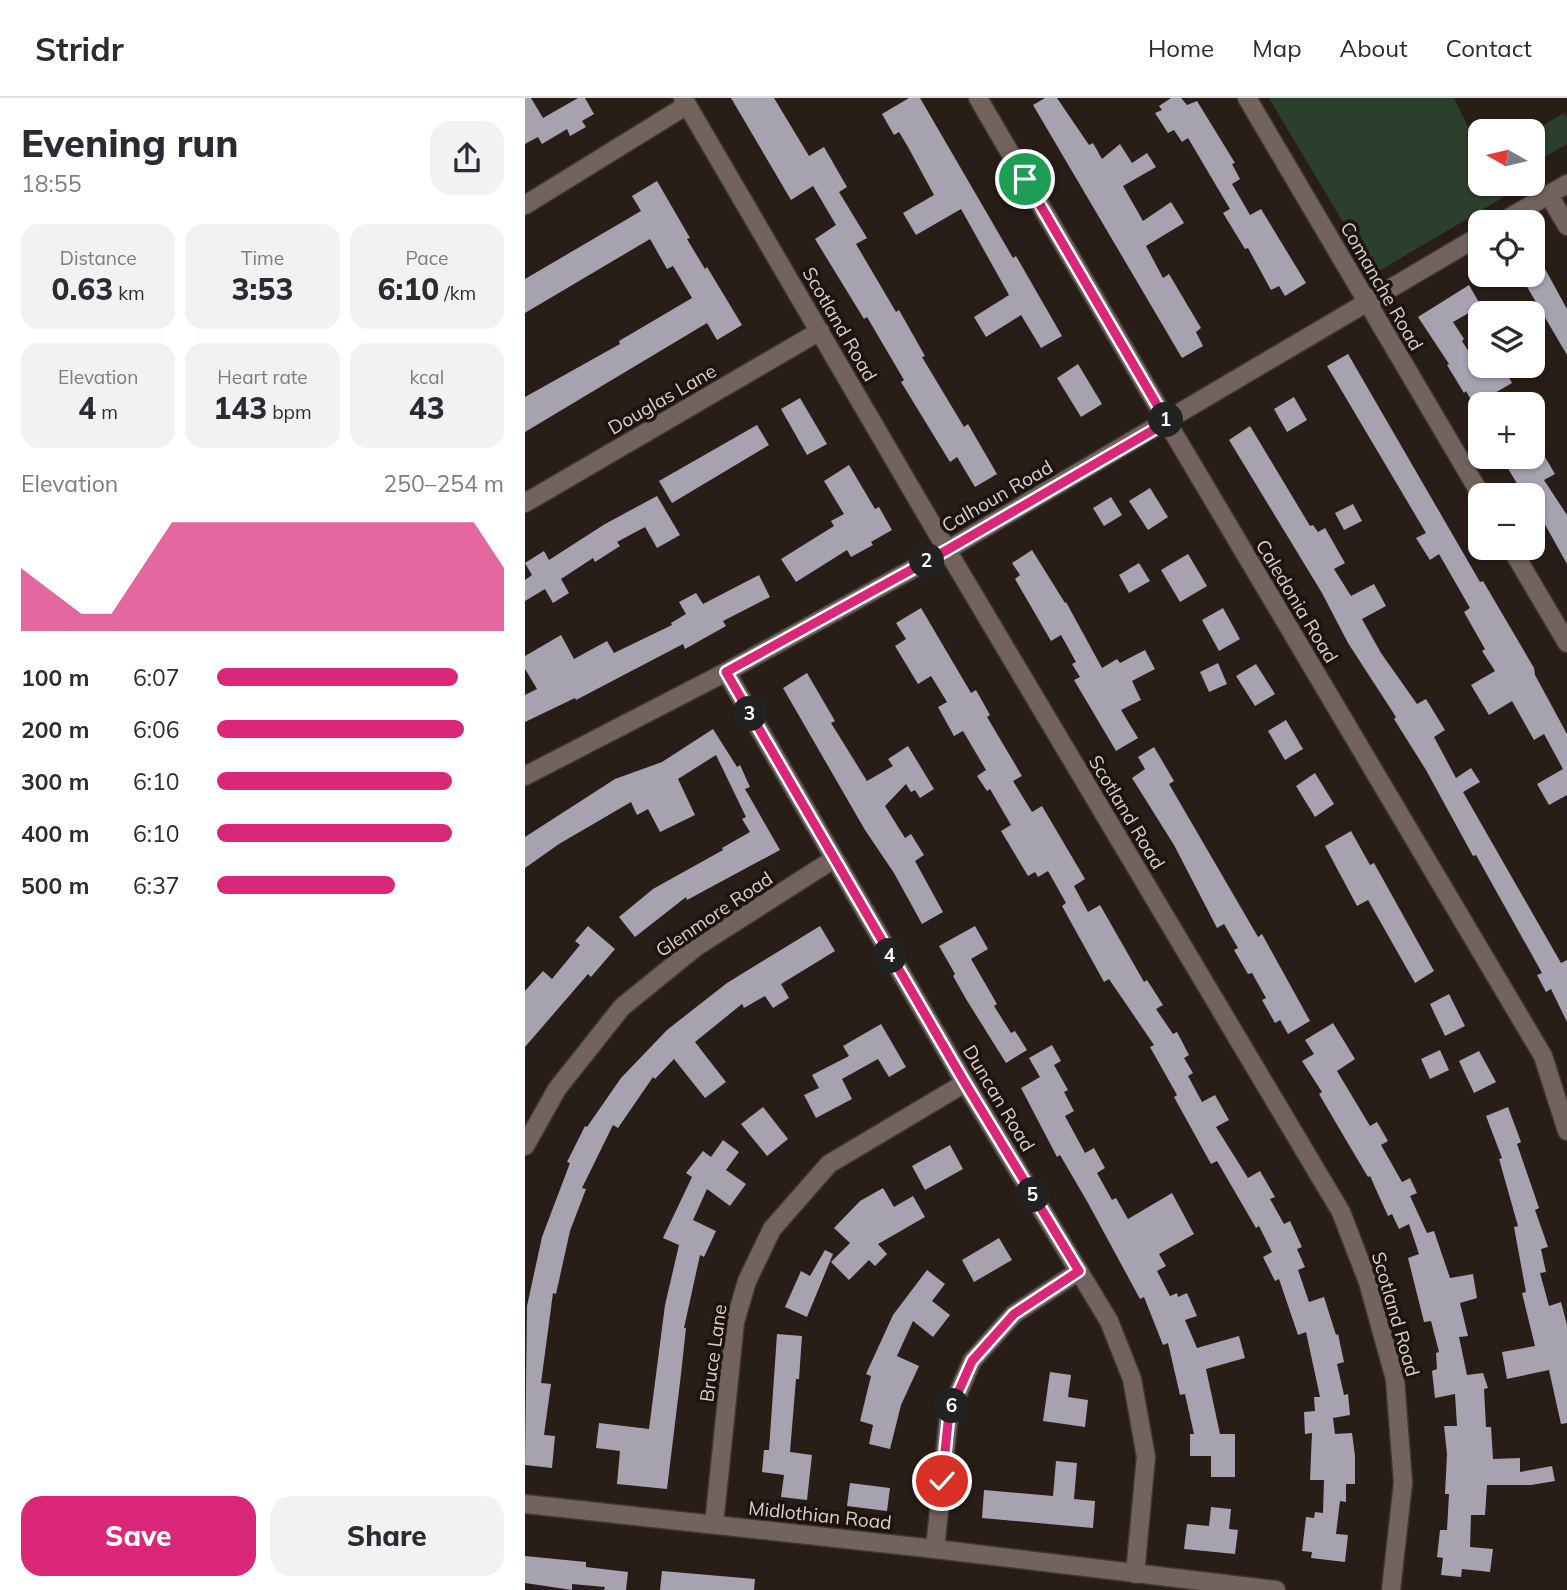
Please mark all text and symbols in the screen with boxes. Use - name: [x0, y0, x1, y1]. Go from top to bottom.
- text: Stridr: [35, 28, 124, 69]
- text: Home: [1148, 33, 1214, 63]
- text: Map: [1252, 33, 1302, 63]
- text: About: [1340, 33, 1408, 63]
- text: Contact: [1446, 33, 1532, 63]
- text: Evening run: [21, 119, 239, 167]
- north arrow: [1468, 119, 1545, 196]
- map controls: [1468, 119, 1545, 560]
- button: share: [430, 121, 504, 195]
- pin: [995, 149, 1055, 209]
- icon: arrive: [1006, 160, 1044, 198]
- text: 18:55: [21, 169, 81, 198]
- button: locate: [1468, 210, 1545, 287]
- street label: Comanche Road: [1335, 217, 1429, 355]
- text: Distance: [60, 246, 137, 270]
- text: Time: [241, 246, 284, 270]
- text: Pace: [405, 246, 448, 270]
- street label: Scotland Road: [797, 262, 883, 386]
- text: 0.63: [52, 270, 113, 308]
- text: 3:53: [232, 270, 293, 308]
- text: 6:10: [378, 270, 439, 308]
- text: km: [113, 281, 145, 305]
- text: /km: [439, 281, 476, 305]
- button: layers: [1468, 301, 1545, 378]
- street label: Douglas Lane: [604, 358, 720, 440]
- text: Elevation: [58, 365, 138, 389]
- text: Heart rate: [217, 365, 308, 389]
- text: kcal: [409, 365, 444, 389]
- text: 4: [78, 389, 96, 427]
- text: 143: [213, 389, 267, 427]
- text: 43: [409, 389, 445, 427]
- button: +: [1468, 392, 1545, 469]
- text: m: [96, 400, 118, 424]
- text: bpm: [267, 400, 312, 424]
- pin: 1: [1149, 402, 1183, 438]
- text: 1: [1160, 407, 1171, 431]
- street label: Calhoun Road: [937, 455, 1057, 537]
- text: Elevation: [21, 469, 118, 498]
- text: 250–254 m: [383, 469, 504, 498]
- button: −: [1468, 483, 1545, 560]
- street label: Caledonia Road: [1251, 535, 1343, 667]
- pin: 2: [909, 544, 945, 578]
- text: 2: [921, 548, 932, 572]
- text: 100 m: [21, 663, 89, 692]
- text: 6:07: [133, 663, 180, 692]
- pin: 3: [733, 696, 768, 732]
- text: 3: [744, 701, 755, 725]
- text: 200 m: [21, 715, 89, 744]
- text: 6:06: [133, 715, 180, 744]
- street label: Scotland Road: [1084, 751, 1170, 873]
- text: 300 m: [21, 767, 89, 796]
- text: 6:10: [133, 767, 180, 796]
- text: 400 m: [21, 819, 89, 848]
- text: 6:10: [133, 819, 180, 848]
- street label: Glenmore Road: [651, 866, 777, 962]
- text: 500 m: [21, 871, 89, 900]
- text: 6:37: [133, 871, 180, 900]
- pin: 4: [873, 938, 907, 974]
- text: 4: [884, 943, 895, 967]
- street label: Duncan Road: [958, 1041, 1040, 1155]
- pin: 5: [1015, 1178, 1051, 1212]
- text: 5: [1027, 1182, 1038, 1206]
- street label: Scotland Road: [1367, 1249, 1425, 1379]
- street label: Bruce Lane: [694, 1303, 732, 1403]
- pin: 6: [935, 1388, 969, 1424]
- text: 6: [946, 1393, 957, 1417]
- pin: [912, 1451, 972, 1511]
- icon: check: [923, 1462, 961, 1500]
- button: Save: [21, 1496, 256, 1576]
- button: Share: [270, 1496, 504, 1576]
- street label: Midlothian Road: [747, 1496, 893, 1534]

